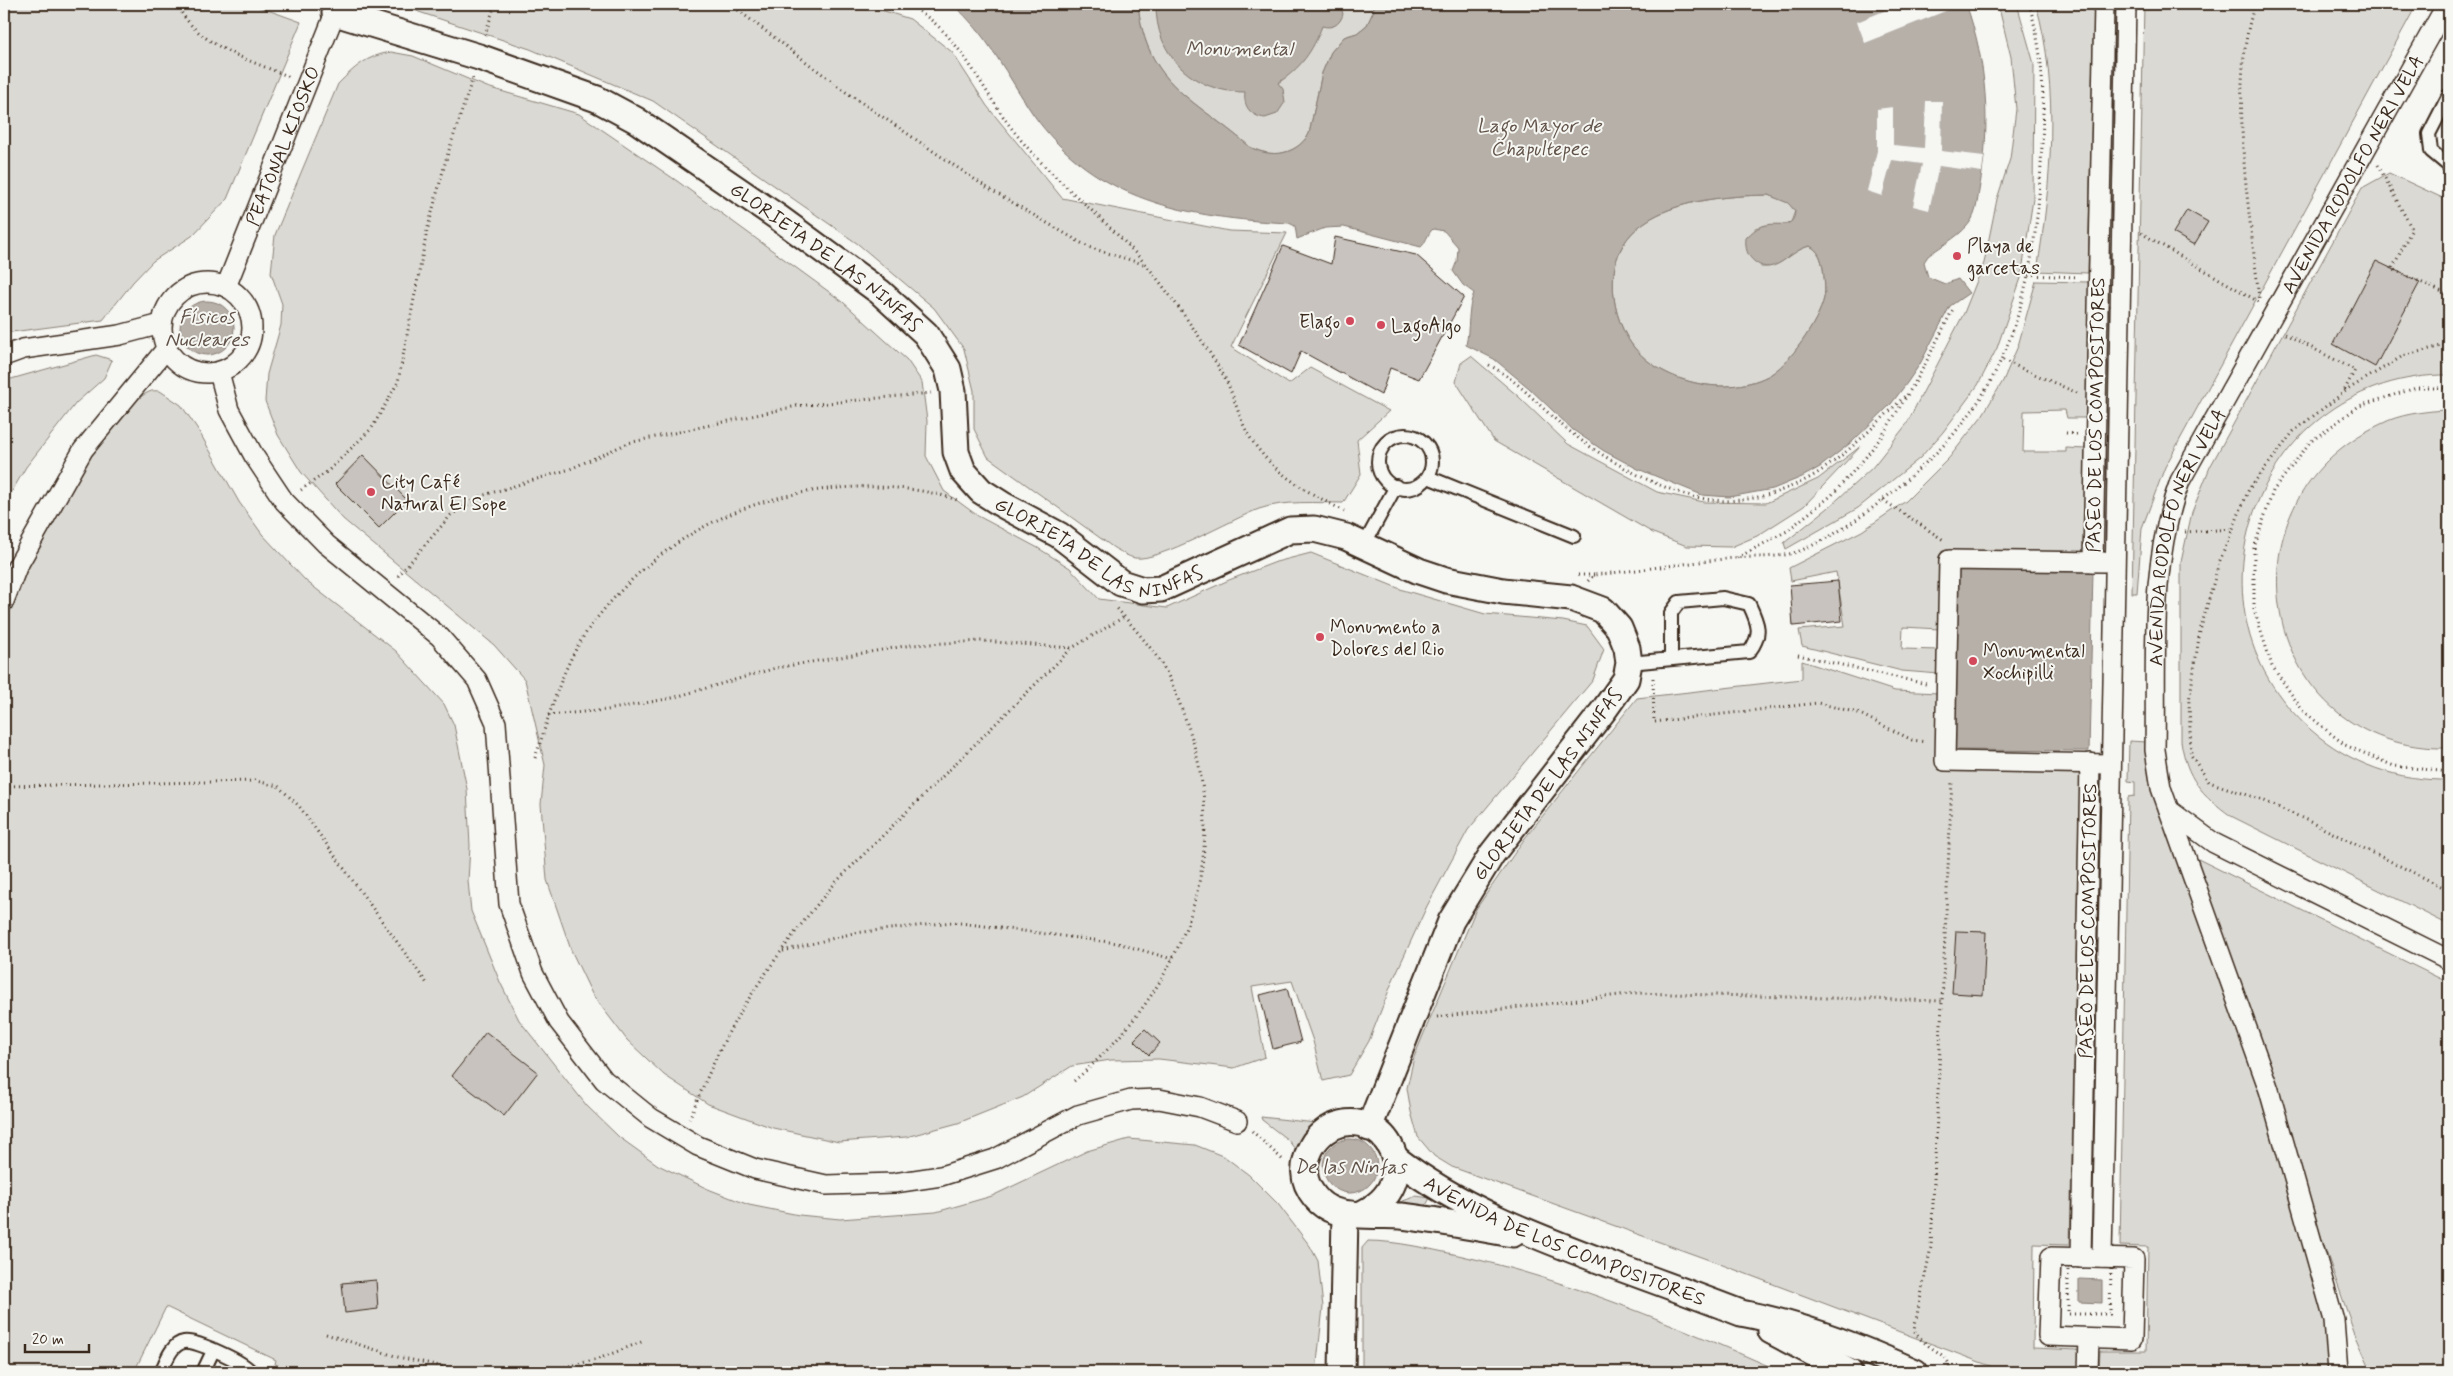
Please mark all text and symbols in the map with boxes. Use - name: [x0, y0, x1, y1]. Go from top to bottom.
- water label: Monumental: [1185, 36, 1296, 63]
- street label: AVENIDA RODOLFO NERI VELA: [2276, 51, 2430, 298]
- street label: PEATONAL KIOSKO: [241, 63, 327, 230]
- water label: Lago Mayor de Chapultepec: [1477, 113, 1602, 163]
- street label: GLORIETA DE LAS NINFAS: [725, 177, 927, 338]
- place label: Playa de garcetas: [1967, 234, 2040, 282]
- marker: Playa de garcetas: [1951, 250, 1963, 262]
- street label: PASEO DE LOS COMPOSITORES: [2082, 277, 2111, 553]
- water label: Físicos Nucleares: [165, 304, 251, 354]
- place label: Elago: [1299, 310, 1340, 338]
- place label: LagoAlgo: [1391, 314, 1461, 342]
- marker: Elago: [1344, 315, 1356, 327]
- marker: LagoAlgo: [1375, 319, 1387, 331]
- street label: AVENIDA RODOLFO NERI VELA: [2144, 404, 2232, 666]
- place label: City Café Natural El Sope: [381, 470, 507, 517]
- marker: City Café Natural El Sope: [365, 486, 377, 498]
- street label: GLORIETA DE LAS NINFAS: [990, 492, 1208, 604]
- place label: Monumento a Dolores del Rio: [1330, 615, 1444, 662]
- marker: Monumento a Dolores del Rio: [1314, 631, 1326, 643]
- place label: Monumental Xochipilli: [1983, 639, 2085, 686]
- marker: Monumental Xochipilli: [1967, 655, 1979, 667]
- street label: GLORIETA DE LAS NINFAS: [1468, 684, 1629, 886]
- street label: PASEO DE LOS COMPOSITORES: [2074, 783, 2103, 1059]
- water label: De las Ninfas: [1294, 1154, 1408, 1181]
- street label: AVENIDA DE LOS COMPOSITORES: [1419, 1171, 1709, 1312]
- scale bar: [25, 1321, 89, 1353]
- text: 20 m: [32, 1330, 64, 1350]

